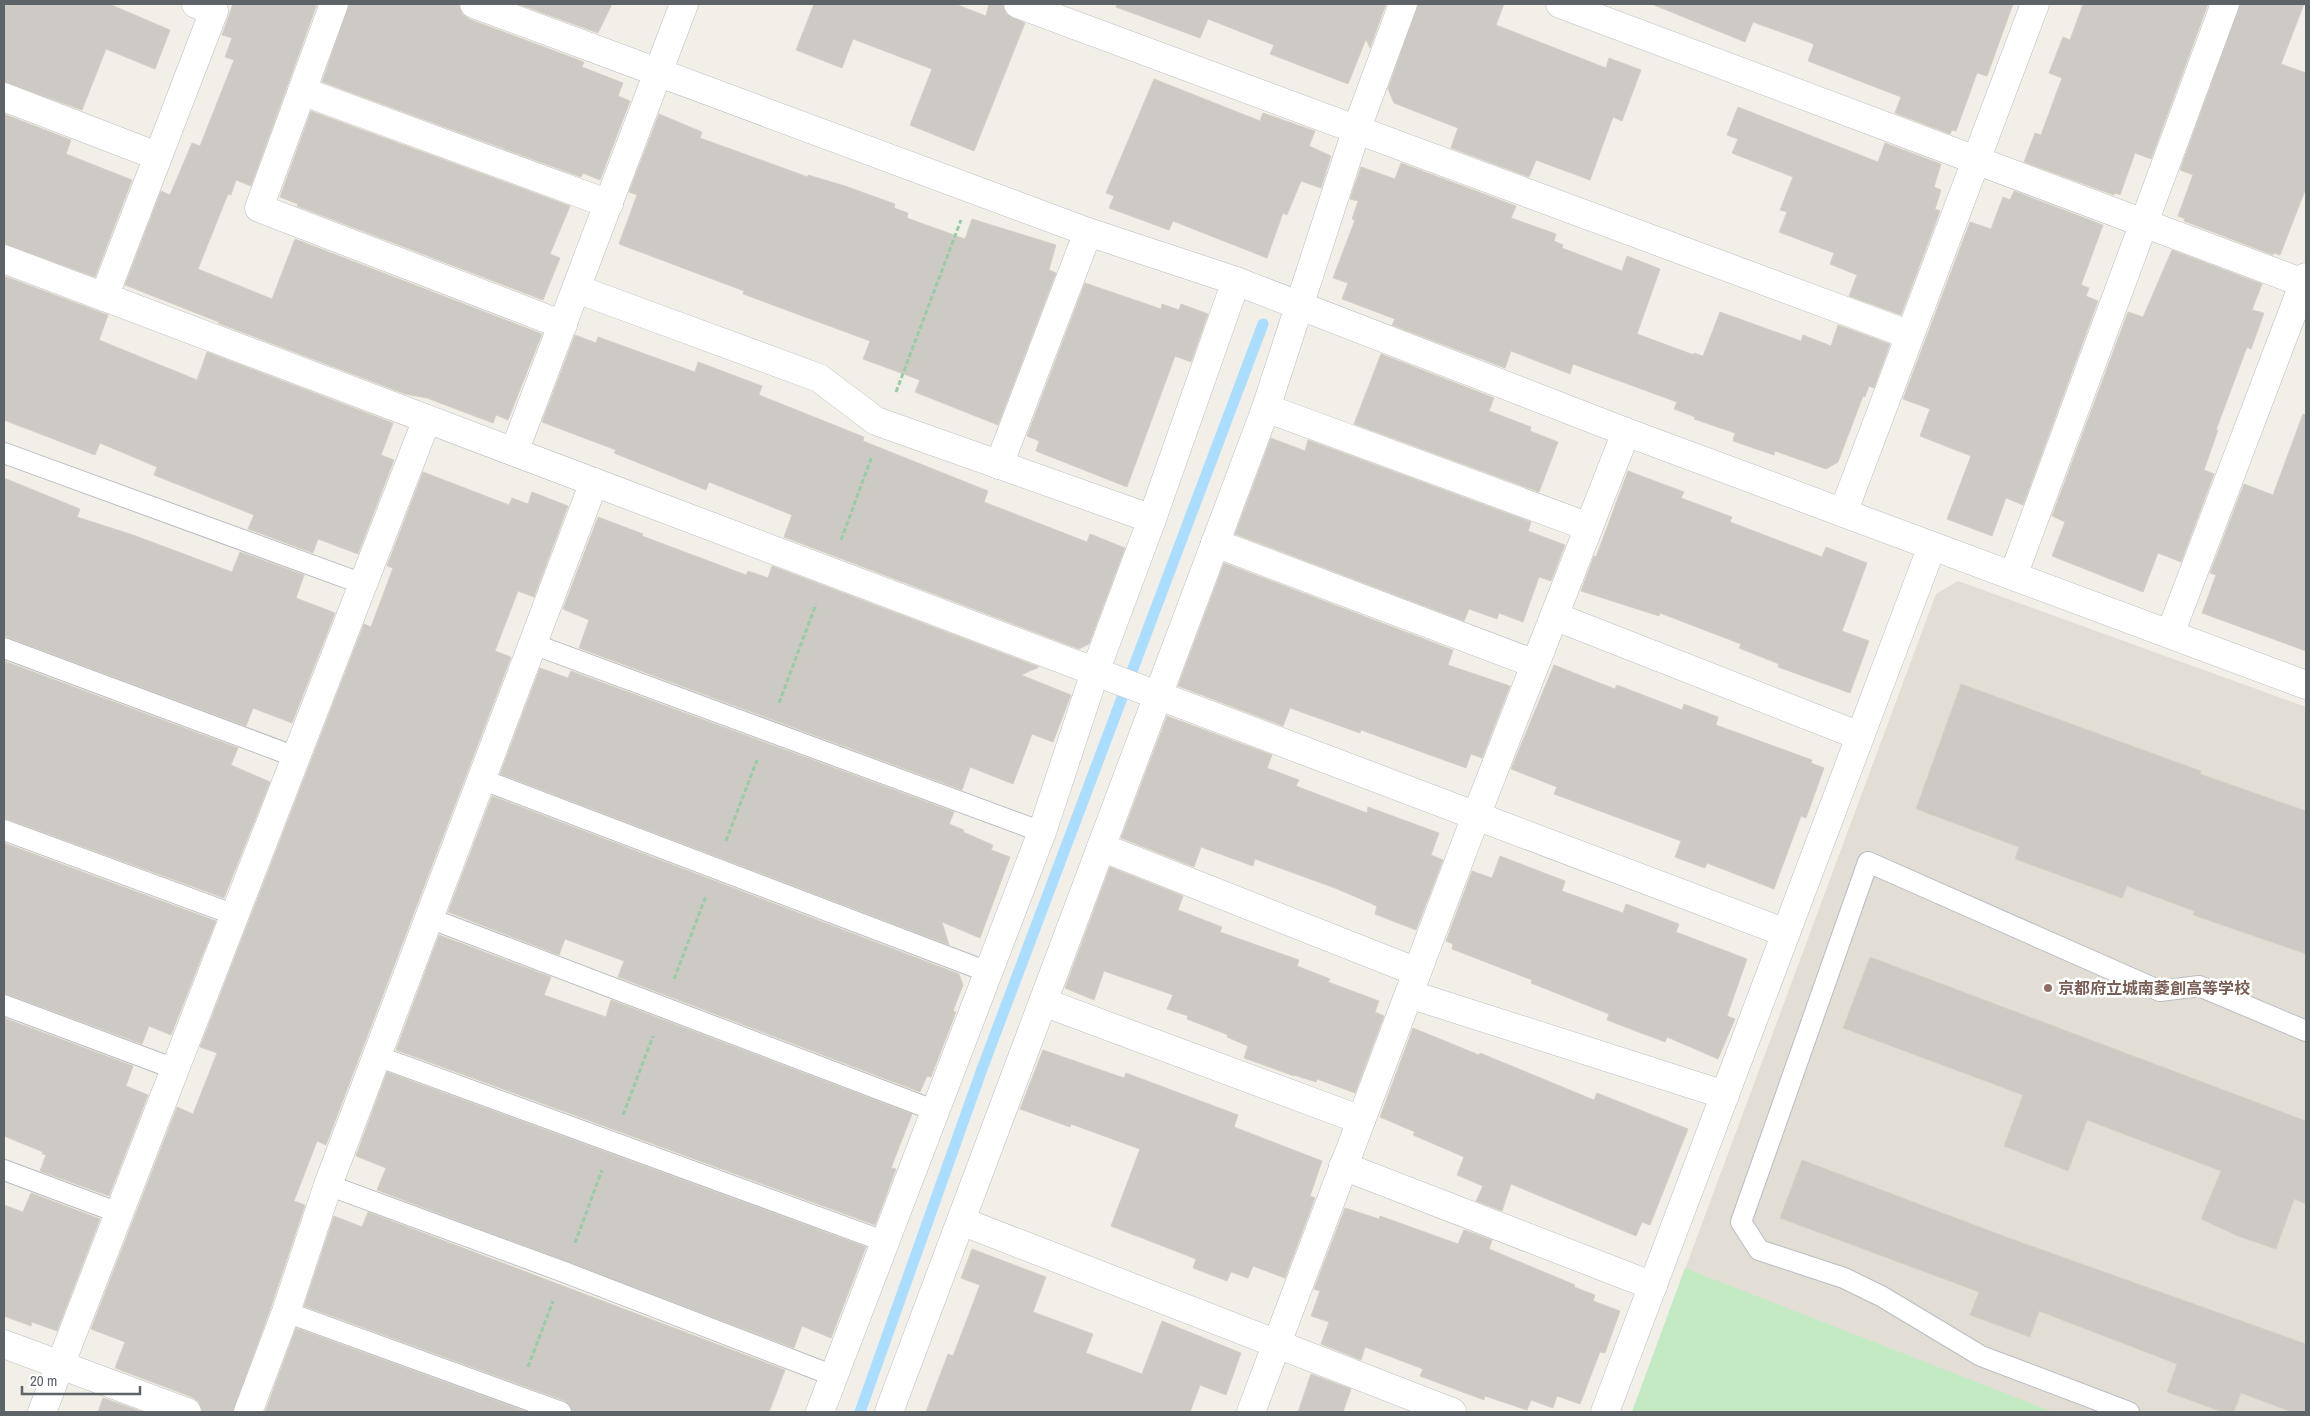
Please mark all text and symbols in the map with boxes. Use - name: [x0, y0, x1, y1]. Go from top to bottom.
- place label: 京都府立城南菱創高等学校: [2058, 977, 2250, 999]
- marker: 京都府立城南菱創高等学校: [2042, 982, 2054, 994]
- scale bar: [22, 1364, 140, 1396]
- text: 20 m: [30, 1370, 57, 1391]

